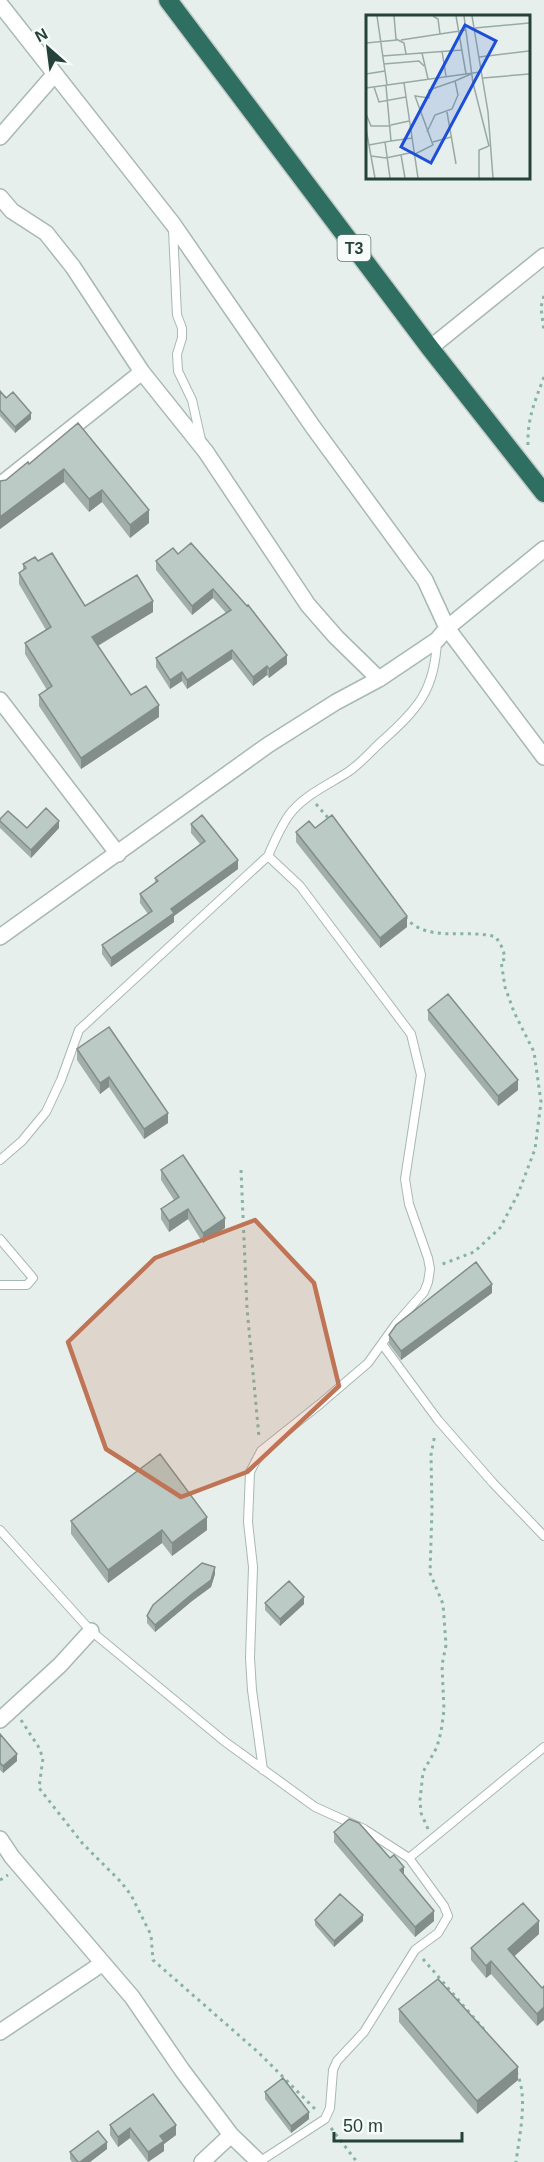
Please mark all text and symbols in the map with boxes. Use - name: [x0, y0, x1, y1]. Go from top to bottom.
- inset map: [366, 15, 529, 178]
- north arrow: [18, 18, 78, 78]
- text: N: [32, 25, 50, 45]
- road number: T3: [338, 235, 370, 261]
- scale bar: [334, 2105, 462, 2143]
- text: 50 m: [343, 2116, 383, 2136]

